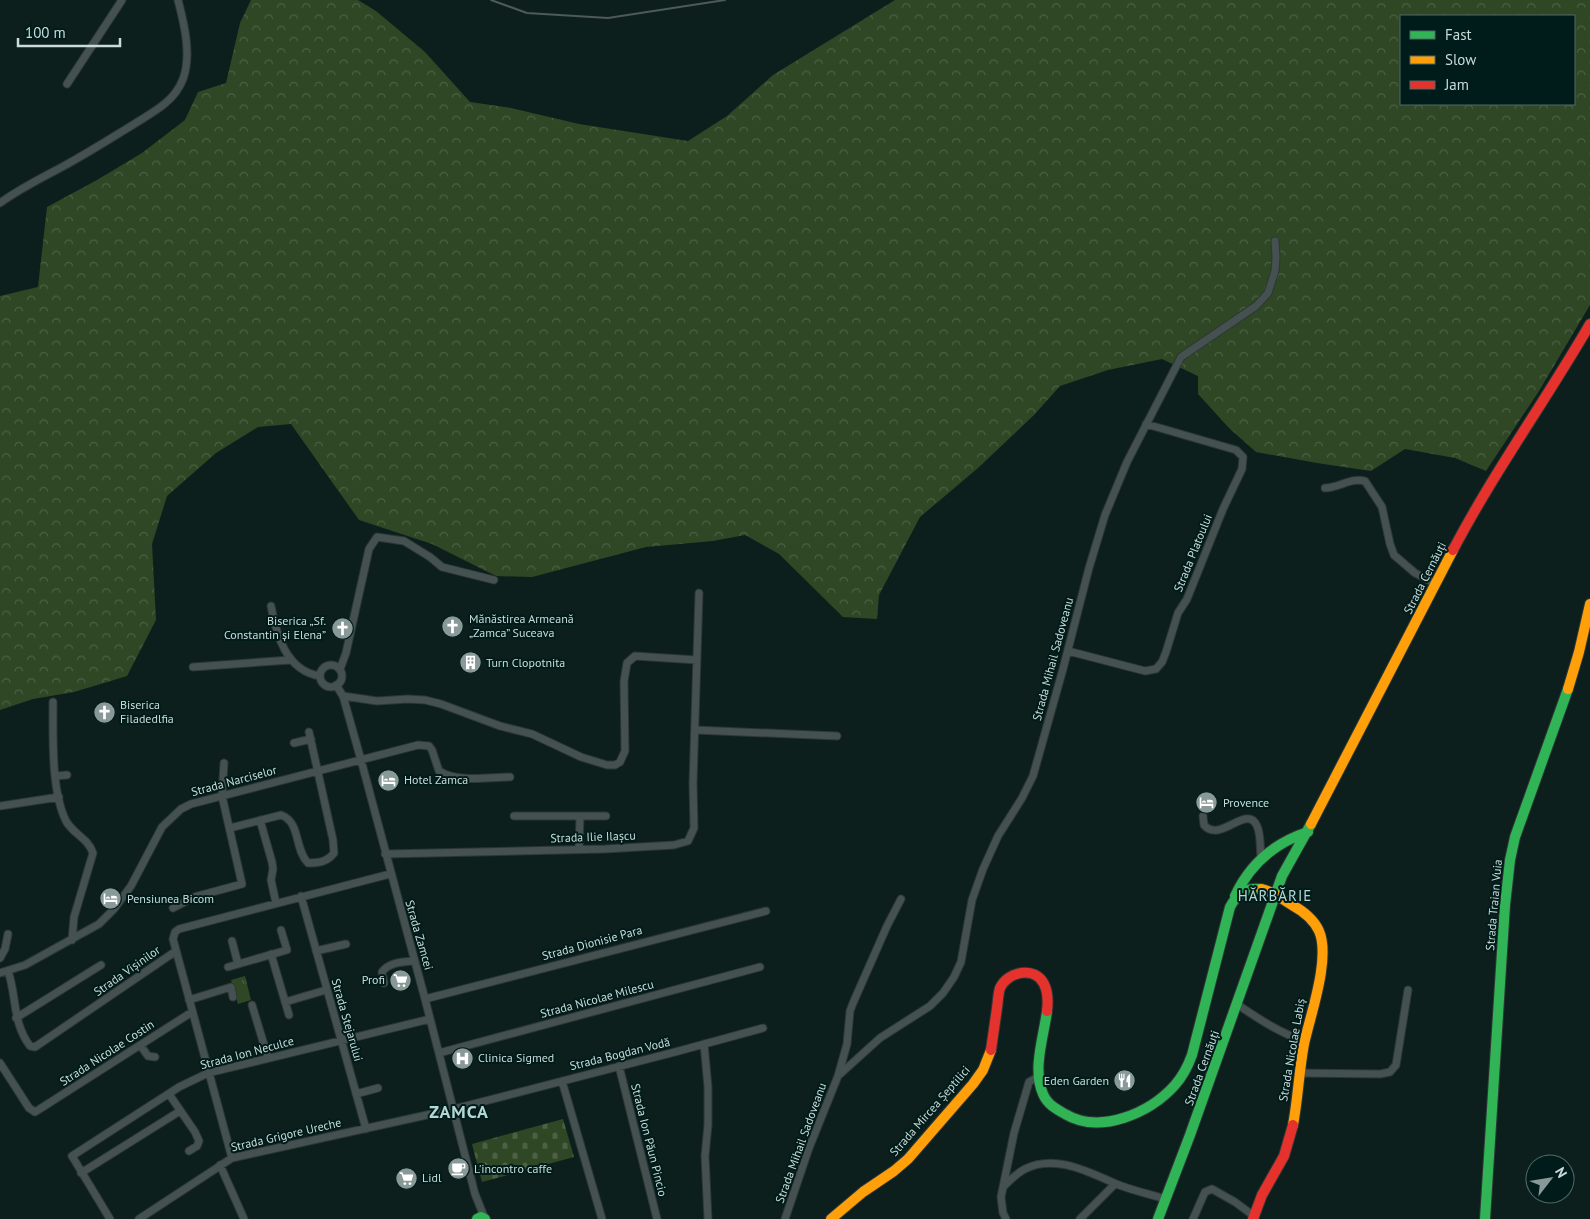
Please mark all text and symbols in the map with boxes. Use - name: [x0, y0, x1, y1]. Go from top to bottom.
- scale bar: [18, 15, 120, 47]
- legend: [1400, 15, 1575, 105]
- text: 100 m: [25, 23, 66, 42]
- text: Fast: [1445, 25, 1472, 44]
- text: Slow: [1445, 50, 1476, 69]
- text: Jam: [1444, 75, 1469, 94]
- street label: Strada Platoului: [1170, 512, 1215, 594]
- street label: Strada Cernăuți: [1400, 539, 1449, 616]
- street label: Strada Mihail Sadoveanu: [1029, 596, 1076, 722]
- place label: Mănăstirea Armeană „Zamca” Suceava: [469, 611, 574, 640]
- place label: Biserica „Sf. Constantin și Elena”: [224, 613, 326, 642]
- church icon: Mănăstirea Armeană „Zamca” Suceava: [441, 614, 465, 638]
- church icon: Biserica „Sf. Constantin și Elena”: [330, 616, 354, 640]
- building icon: Turn Clopotnita: [458, 651, 482, 675]
- place label: Turn Clopotnita: [486, 655, 565, 670]
- place label: Biserica Filadedlfia: [120, 697, 174, 726]
- church icon: Biserica Filadedlfia: [92, 700, 116, 724]
- street label: Strada Narciselor: [189, 762, 278, 799]
- hotel icon: Hotel Zamca: [376, 768, 400, 792]
- place label: Hotel Zamca: [404, 772, 468, 787]
- hotel icon: Provence: [1195, 791, 1219, 815]
- place label: Provence: [1223, 795, 1269, 810]
- street label: Strada Ilie Ilașcu: [550, 828, 636, 845]
- street label: Strada Traian Vuia: [1482, 859, 1505, 951]
- district label: HĂRBĂRIE: [1238, 886, 1312, 905]
- hotel icon: Pensiunea Bicom: [99, 887, 123, 911]
- place label: Pensiunea Bicom: [127, 891, 214, 906]
- street label: Strada Zamcei: [402, 898, 437, 972]
- street label: Strada Dionisie Para: [540, 922, 644, 963]
- street label: Strada Vișinilor: [91, 942, 163, 999]
- supermarket icon: Profi: [389, 968, 413, 992]
- place label: Profi: [362, 972, 385, 987]
- street label: Strada Nicolae Milescu: [538, 976, 655, 1021]
- street label: Strada Stejarului: [329, 977, 366, 1063]
- street label: Strada Nicolae Labiș: [1275, 997, 1308, 1103]
- street label: Strada Nicolae Costin: [57, 1016, 157, 1089]
- street label: Strada Cernăuți: [1181, 1028, 1222, 1107]
- street label: Strada Ion Neculce: [198, 1033, 295, 1072]
- street label: Strada Bogdan Vodă: [568, 1034, 672, 1073]
- hospital icon: Clinica Sigmed: [450, 1046, 474, 1070]
- place label: Clinica Sigmed: [478, 1050, 554, 1065]
- street label: Strada Mircea Șeptilici: [886, 1062, 973, 1159]
- restaurant icon: Eden Garden: [1113, 1069, 1137, 1093]
- place label: Eden Garden: [1044, 1073, 1109, 1088]
- street label: Strada Mihail Sadoveanu: [772, 1081, 829, 1205]
- street label: Strada Ion Păun Pincio: [628, 1082, 671, 1198]
- district label: ZAMCA: [429, 1100, 489, 1123]
- street label: Strada Grigore Ureche: [229, 1115, 343, 1155]
- north arrow: [1525, 1154, 1575, 1204]
- cafe icon: L'incontro caffe: [446, 1157, 470, 1181]
- place label: L'incontro caffe: [474, 1161, 552, 1176]
- text: N: [1551, 1164, 1571, 1181]
- supermarket icon: Lidl: [394, 1166, 418, 1190]
- place label: Lidl: [422, 1170, 442, 1185]

